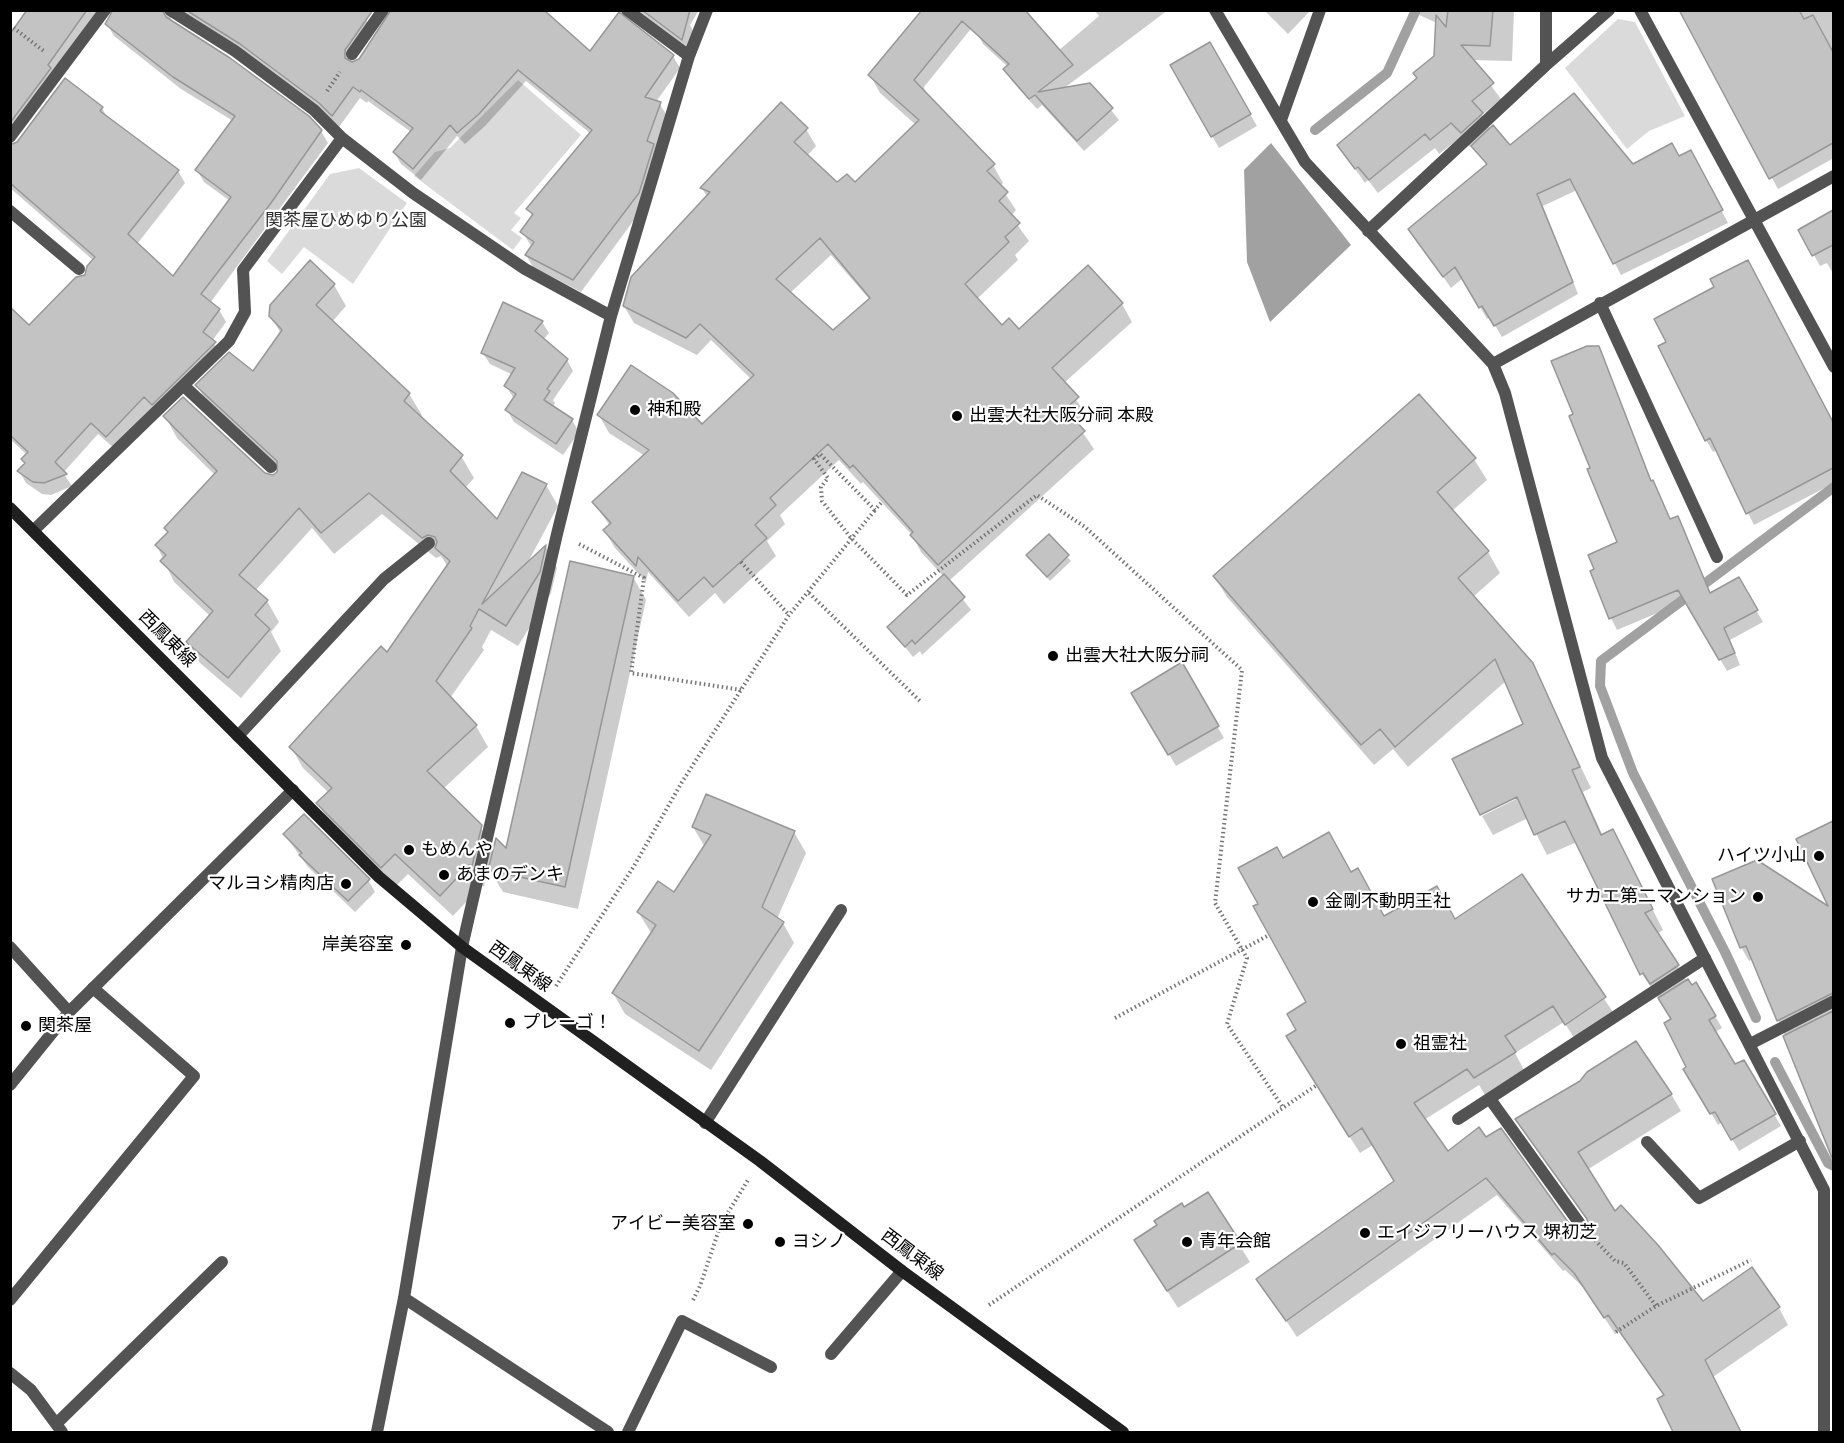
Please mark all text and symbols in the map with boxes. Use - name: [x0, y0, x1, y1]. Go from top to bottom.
- park label: 関茶屋ひめゆり公園: [265, 210, 427, 232]
- place label: 神和殿: [647, 399, 701, 421]
- marker: 神和殿: [628, 403, 642, 417]
- place label: 出雲大社大阪分祠 本殿: [969, 405, 1153, 427]
- marker: 出雲大社大阪分祠 本殿: [950, 409, 964, 423]
- street label: 西鳳東線: [134, 606, 200, 672]
- place label: 出雲大社大阪分祠: [1065, 645, 1209, 667]
- marker: 出雲大社大阪分祠: [1046, 649, 1060, 663]
- place label: もめんや: [421, 839, 493, 861]
- marker: もめんや: [402, 843, 416, 857]
- place label: ハイツ小山: [1717, 845, 1807, 867]
- marker: ハイツ小山: [1812, 849, 1826, 863]
- place label: あまのデンキ: [456, 864, 564, 886]
- marker: あまのデンキ: [437, 868, 451, 882]
- place label: マルヨシ精肉店: [208, 873, 334, 895]
- marker: マルヨシ精肉店: [339, 877, 353, 891]
- place label: サカエ第二マンション: [1566, 886, 1746, 908]
- marker: サカエ第二マンション: [1751, 890, 1765, 904]
- place label: 金剛不動明王社: [1325, 891, 1451, 913]
- marker: 金剛不動明王社: [1306, 895, 1320, 909]
- place label: 岸美容室: [322, 934, 394, 956]
- street label: 西鳳東線: [485, 937, 555, 997]
- marker: 岸美容室: [399, 938, 413, 952]
- place label: プレーゴ！: [522, 1012, 612, 1034]
- place label: 関茶屋: [38, 1015, 92, 1037]
- marker: プレーゴ！: [503, 1016, 517, 1030]
- marker: 関茶屋: [19, 1019, 33, 1033]
- place label: 祖霊社: [1413, 1033, 1467, 1055]
- marker: 祖霊社: [1394, 1037, 1408, 1051]
- place label: アイビー美容室: [610, 1213, 736, 1235]
- marker: アイビー美容室: [741, 1217, 755, 1231]
- place label: エイジフリーハウス 堺初芝: [1377, 1222, 1597, 1244]
- street label: 西鳳東線: [877, 1225, 947, 1285]
- marker: エイジフリーハウス 堺初芝: [1358, 1226, 1372, 1240]
- place label: ヨシノ: [792, 1231, 846, 1253]
- place label: 青年会館: [1199, 1231, 1271, 1253]
- marker: ヨシノ: [773, 1235, 787, 1249]
- marker: 青年会館: [1180, 1235, 1194, 1249]

